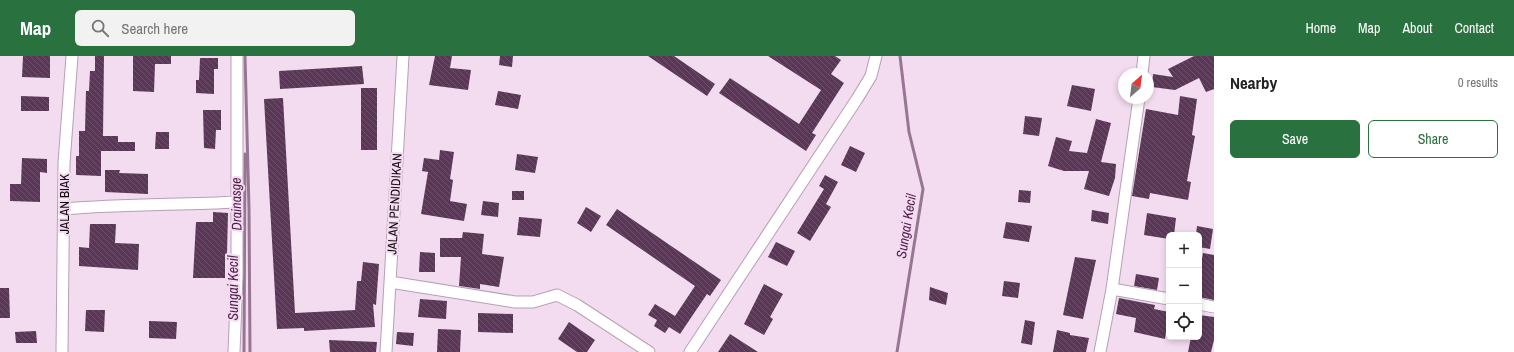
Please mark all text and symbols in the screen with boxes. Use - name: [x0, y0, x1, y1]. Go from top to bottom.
- search box: [75, 10, 355, 46]
- text: Map: [20, 15, 51, 41]
- icon: search: [89, 17, 111, 39]
- text: Search here: [121, 18, 188, 39]
- text: Home: [1305, 19, 1336, 37]
- text: Map: [1358, 19, 1380, 37]
- text: About: [1402, 19, 1432, 37]
- text: Contact: [1454, 19, 1494, 37]
- north arrow: [1118, 68, 1154, 104]
- text: Nearby: [1230, 71, 1277, 94]
- text: 0 results: [1458, 74, 1498, 91]
- button: Save: [1230, 120, 1360, 158]
- button: Share: [1368, 120, 1498, 158]
- street label: JALAN PENDIDIKAN: [383, 153, 406, 255]
- street label: JALAN BIAK: [56, 174, 73, 234]
- water label: Drainasge: [227, 177, 245, 231]
- water label: Sungai Kecil: [892, 192, 920, 260]
- map controls: [1166, 232, 1202, 340]
- button: +: [1166, 232, 1202, 268]
- water label: Sungai Kecil: [224, 255, 242, 321]
- button: −: [1166, 268, 1202, 304]
- button: locate: [1166, 304, 1202, 340]

